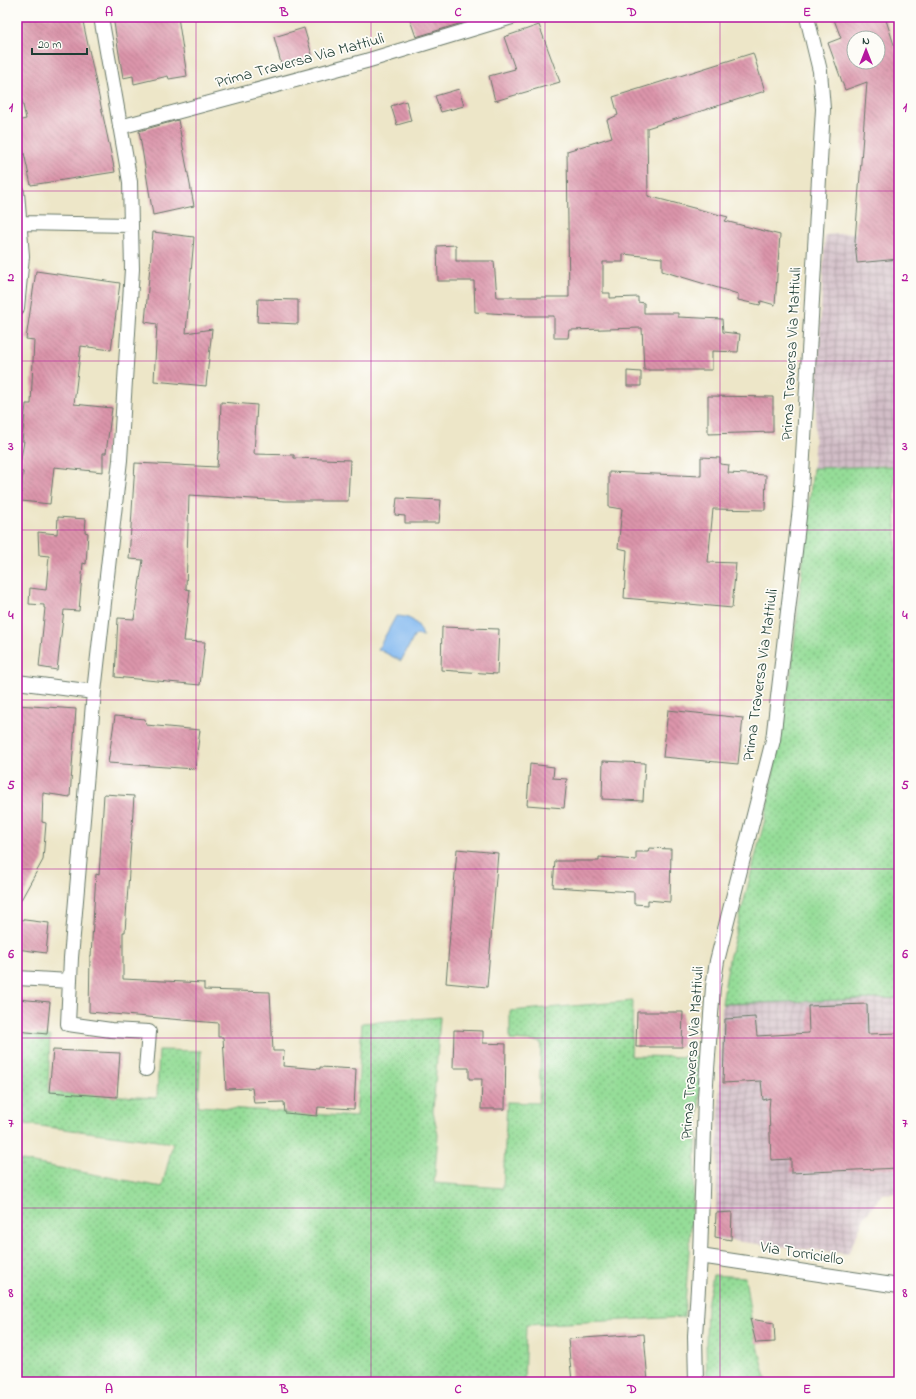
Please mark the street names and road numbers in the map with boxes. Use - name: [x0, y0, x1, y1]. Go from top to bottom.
- street label: Prima Traversa Via Mattiuli: [213, 27, 387, 95]
- street label: Prima Traversa Via Mattiuli: [775, 266, 809, 442]
- street label: Prima Traversa Via Mattiuli: [737, 587, 785, 763]
- street label: Prima Traversa Via Mattiuli: [675, 965, 711, 1141]
- street label: Via Torriciello: [757, 1235, 846, 1272]

